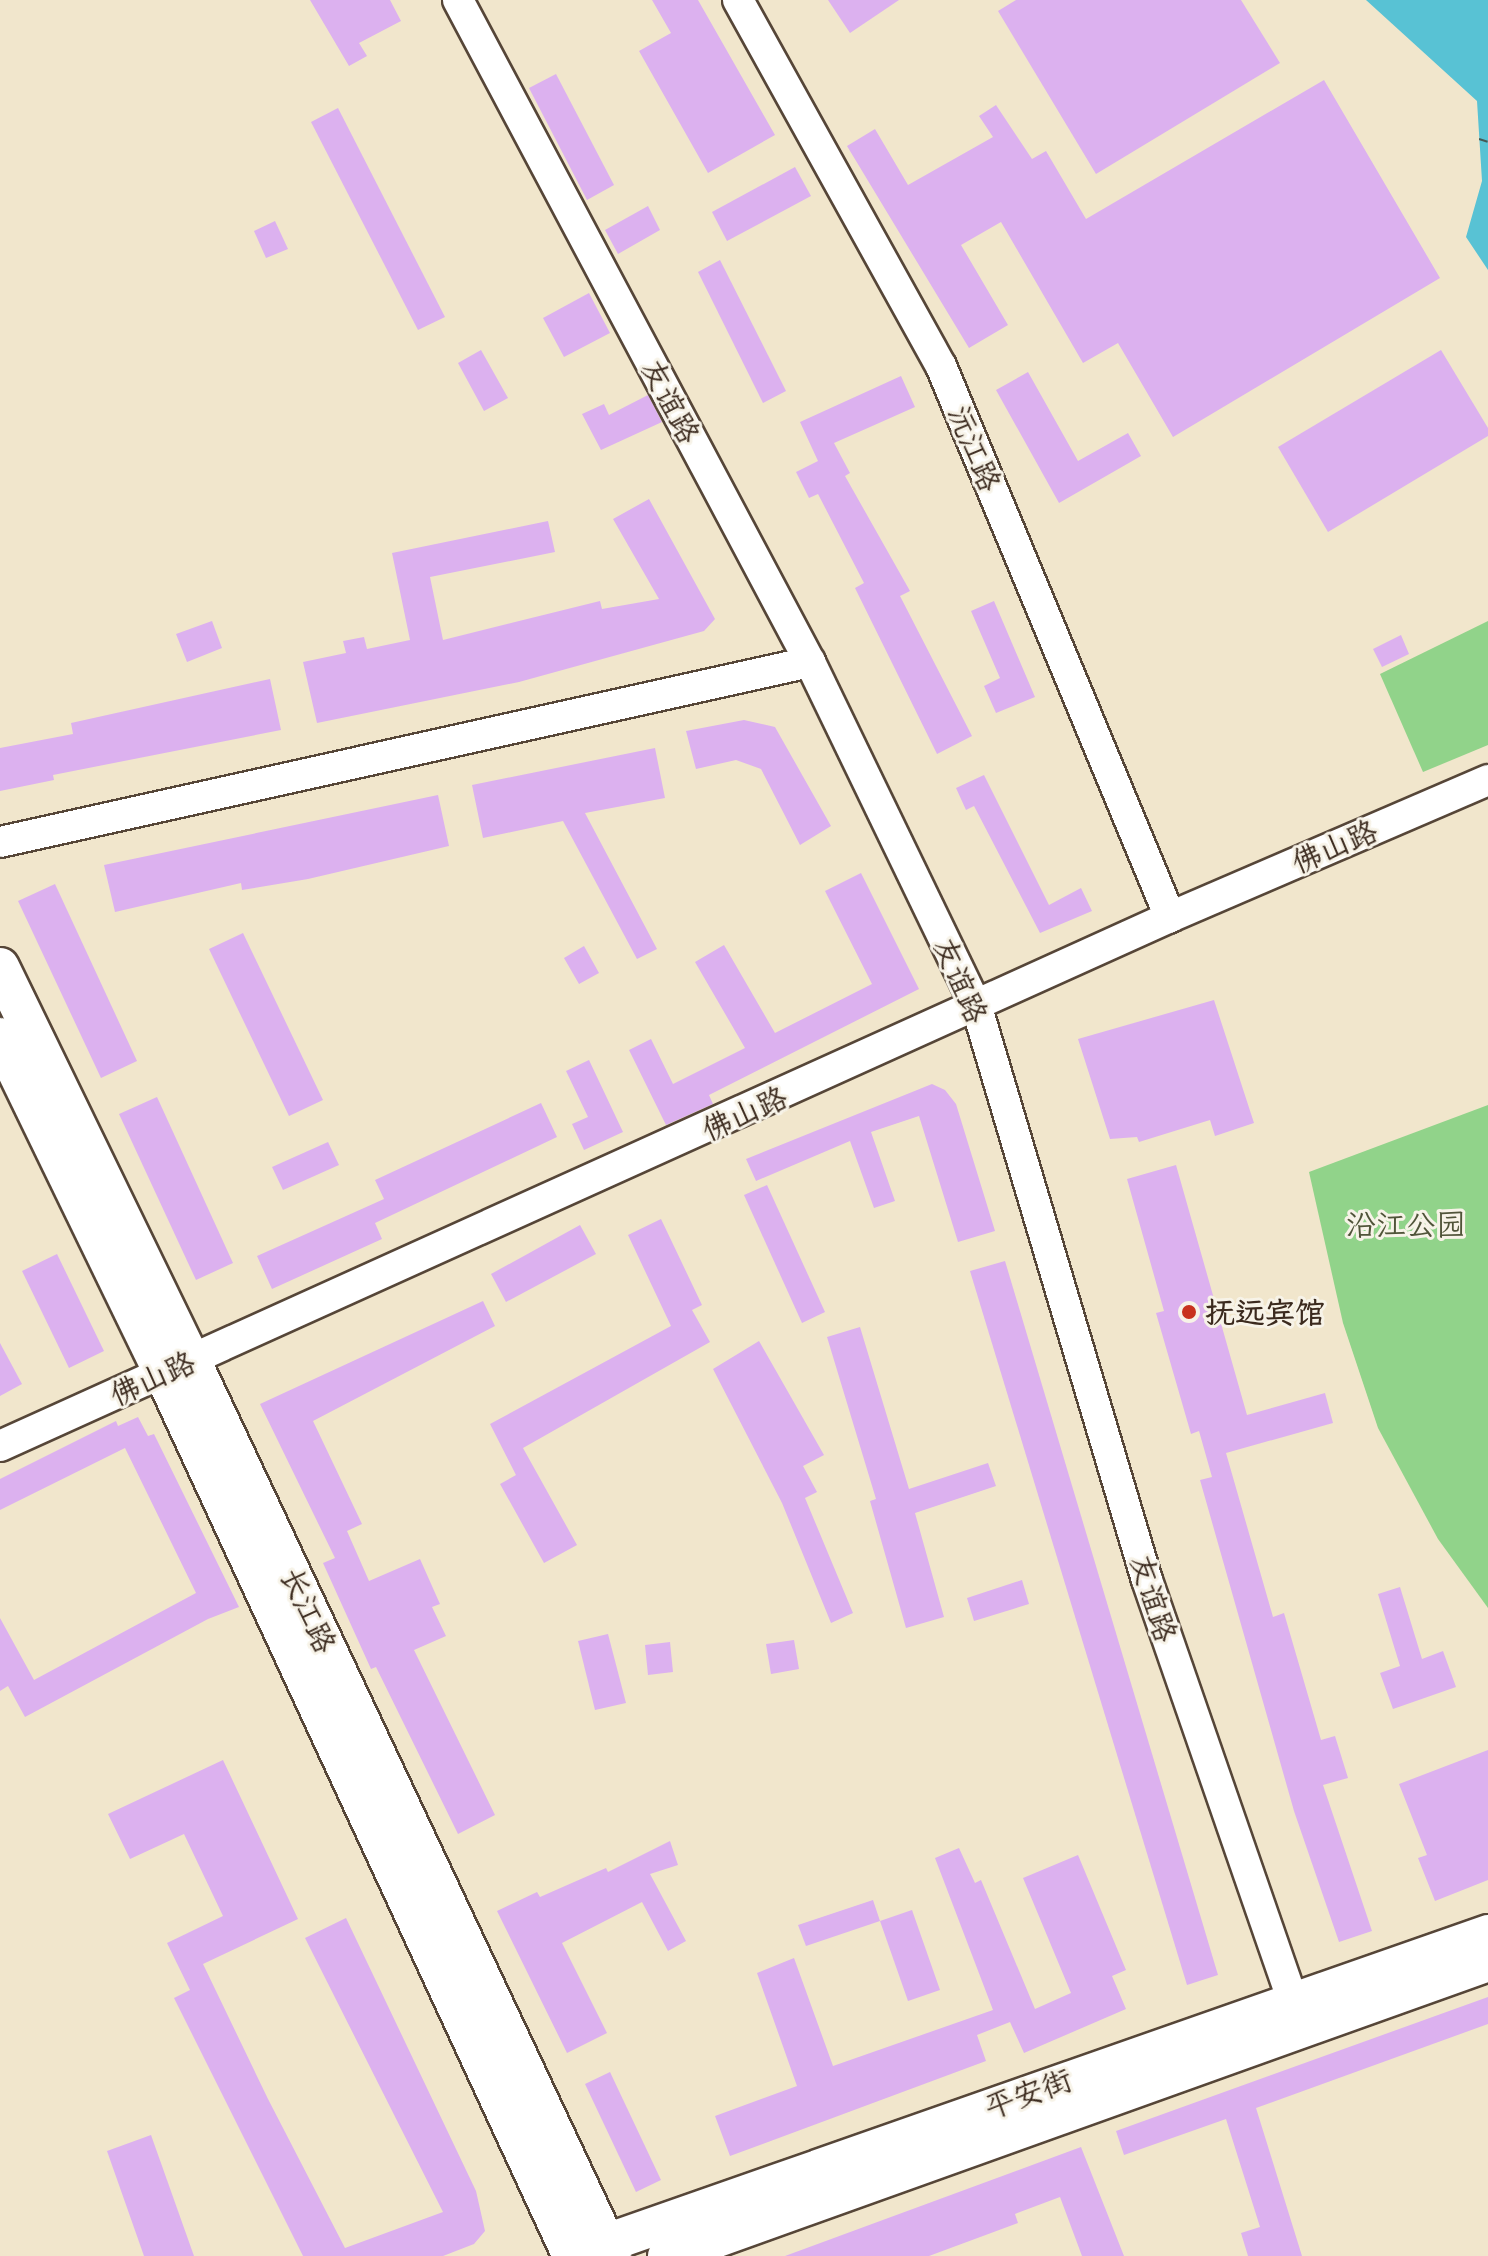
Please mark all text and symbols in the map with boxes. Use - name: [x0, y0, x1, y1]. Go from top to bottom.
- street label: 友谊路: [634, 353, 708, 449]
- street label: 沅江路: [941, 400, 1009, 496]
- street label: 佛山路: [1286, 812, 1382, 880]
- street label: 友谊路: [926, 932, 996, 1028]
- street label: 佛山路: [696, 1078, 792, 1148]
- park label: 沿江公园: [1346, 1206, 1466, 1242]
- place label: 抚远宾馆: [1205, 1294, 1325, 1330]
- marker: 抚远宾馆: [1180, 1303, 1198, 1321]
- street label: 佛山路: [104, 1343, 200, 1413]
- street label: 友谊路: [1123, 1550, 1185, 1646]
- street label: 长江路: [274, 1562, 344, 1658]
- street label: 平安街: [980, 2061, 1076, 2125]

